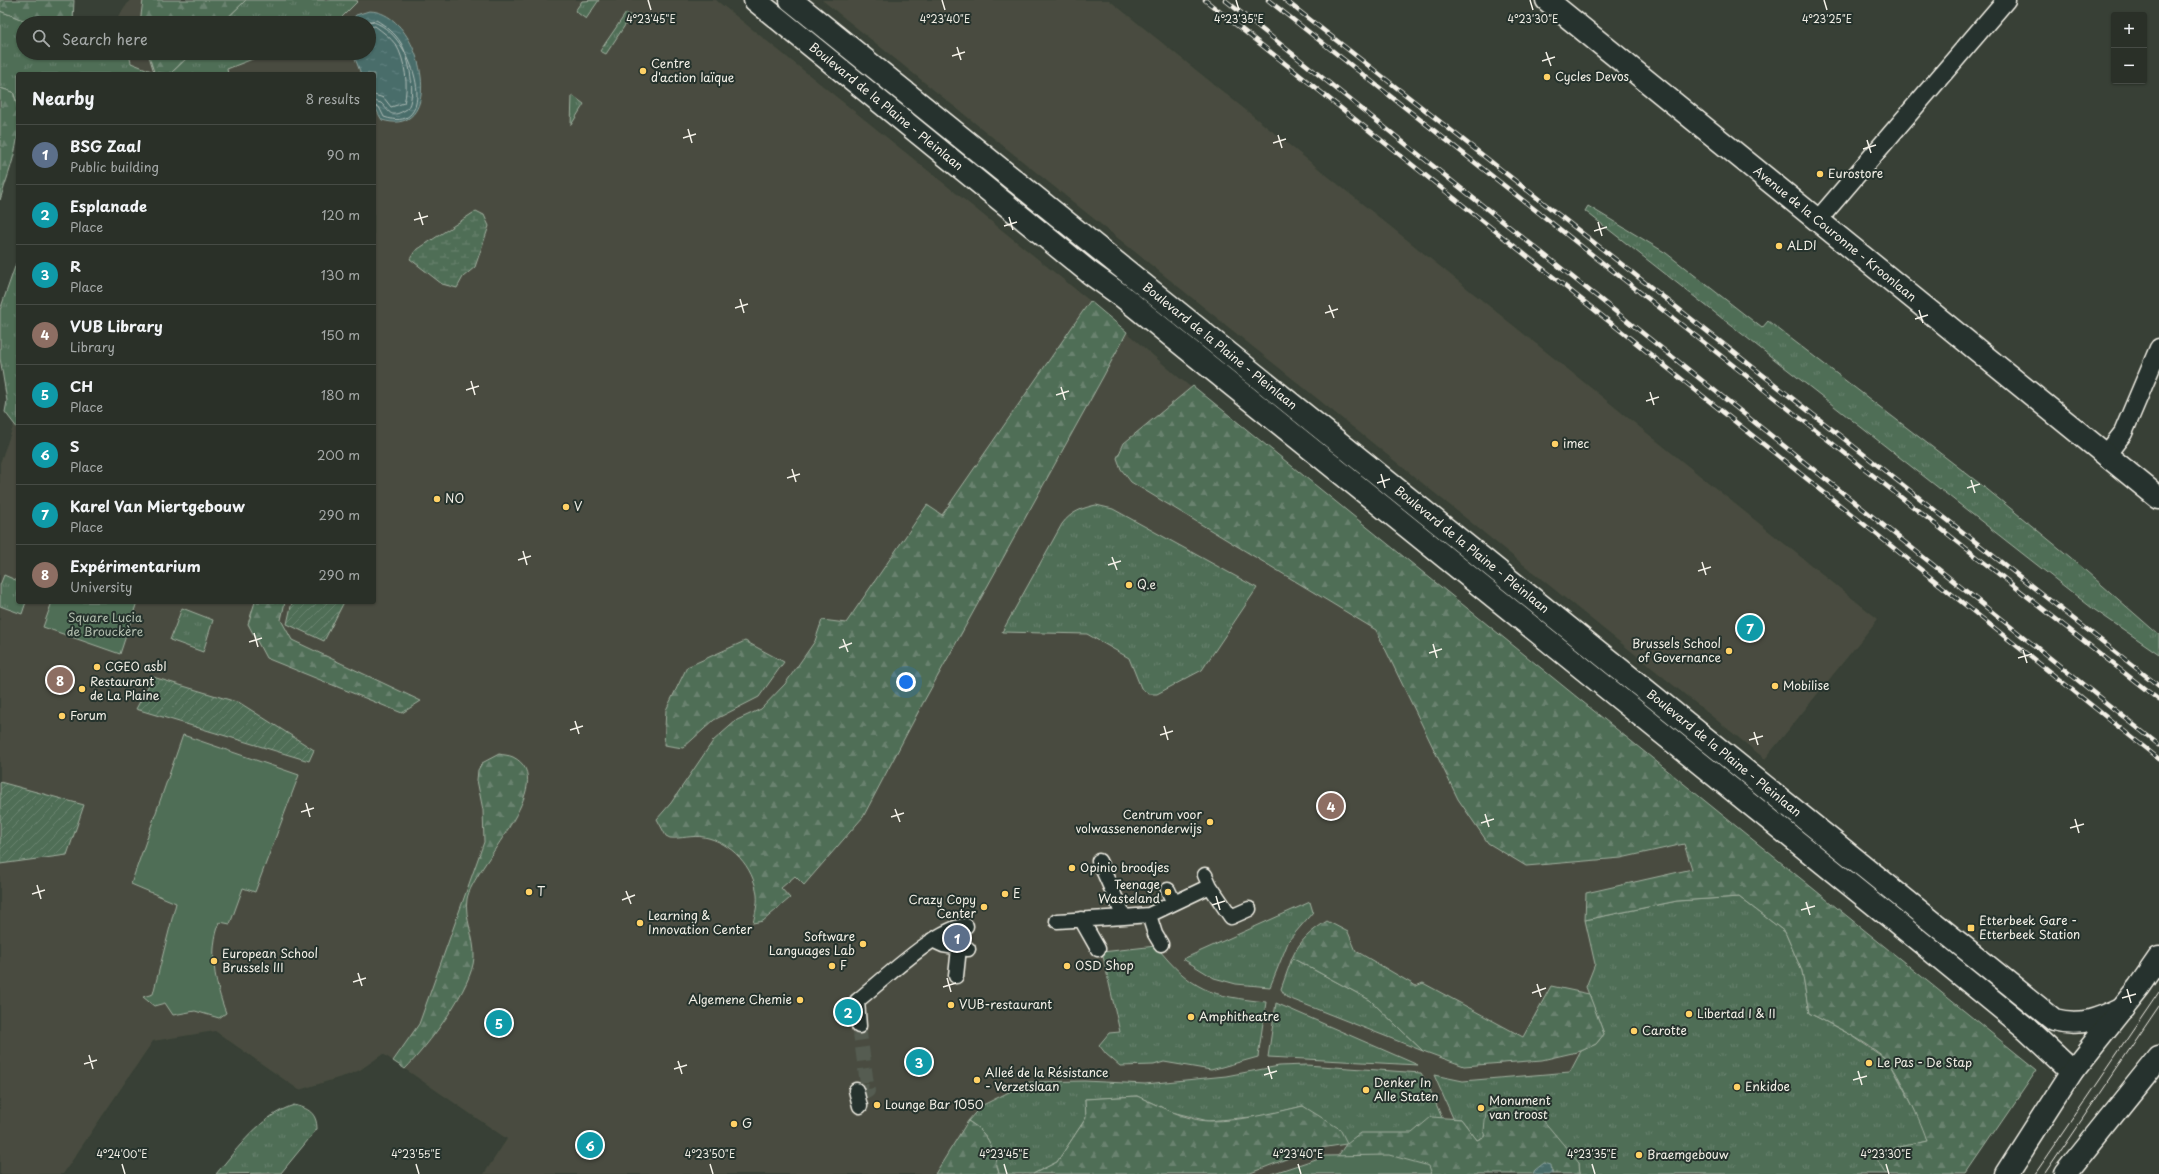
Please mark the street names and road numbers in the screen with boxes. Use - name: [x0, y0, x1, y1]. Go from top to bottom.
- street label: Boulevard de la Plaine - Pleinlaan: [806, 38, 968, 174]
- street label: Avenue de la Couronne - Kroonlaan: [1750, 161, 1921, 305]
- street label: Boulevard de la Plaine - Pleinlaan: [1139, 277, 1301, 413]
- street label: Boulevard de la Plaine - Pleinlaan: [1391, 481, 1553, 617]
- street label: Boulevard de la Plaine - Pleinlaan: [1643, 685, 1806, 821]

